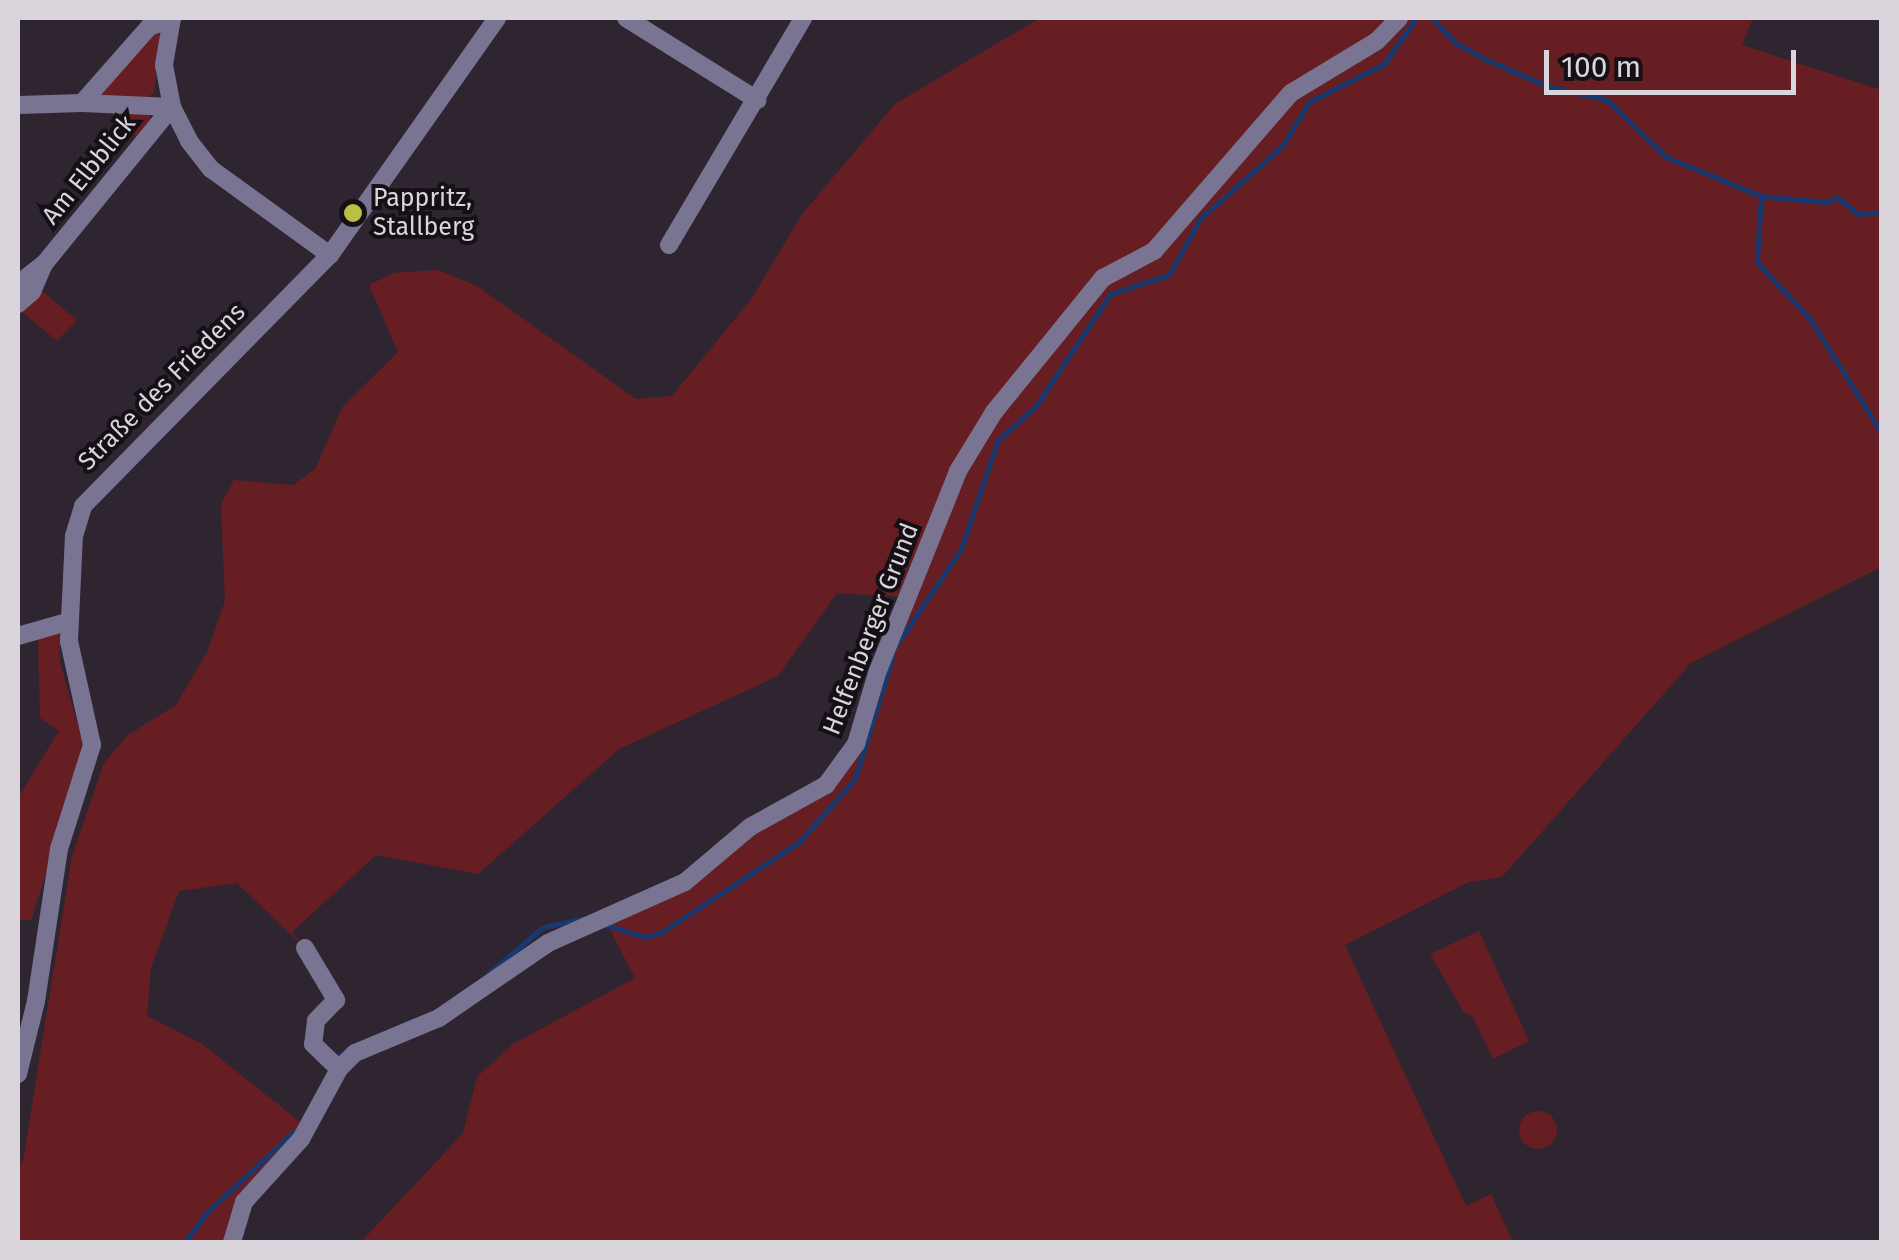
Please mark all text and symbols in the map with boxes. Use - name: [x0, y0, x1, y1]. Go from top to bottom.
- scale bar: [1549, 30, 1802, 92]
- text: 100 m: [1561, 49, 1641, 85]
- street label: Am Elbblick: [36, 109, 142, 231]
- place label: Pappritz, Stallberg: [373, 184, 474, 243]
- marker: Pappritz, Stallberg: [342, 202, 364, 224]
- street label: Straße des Friedens: [72, 297, 252, 477]
- street label: Helfenberger Grund: [817, 519, 925, 739]

